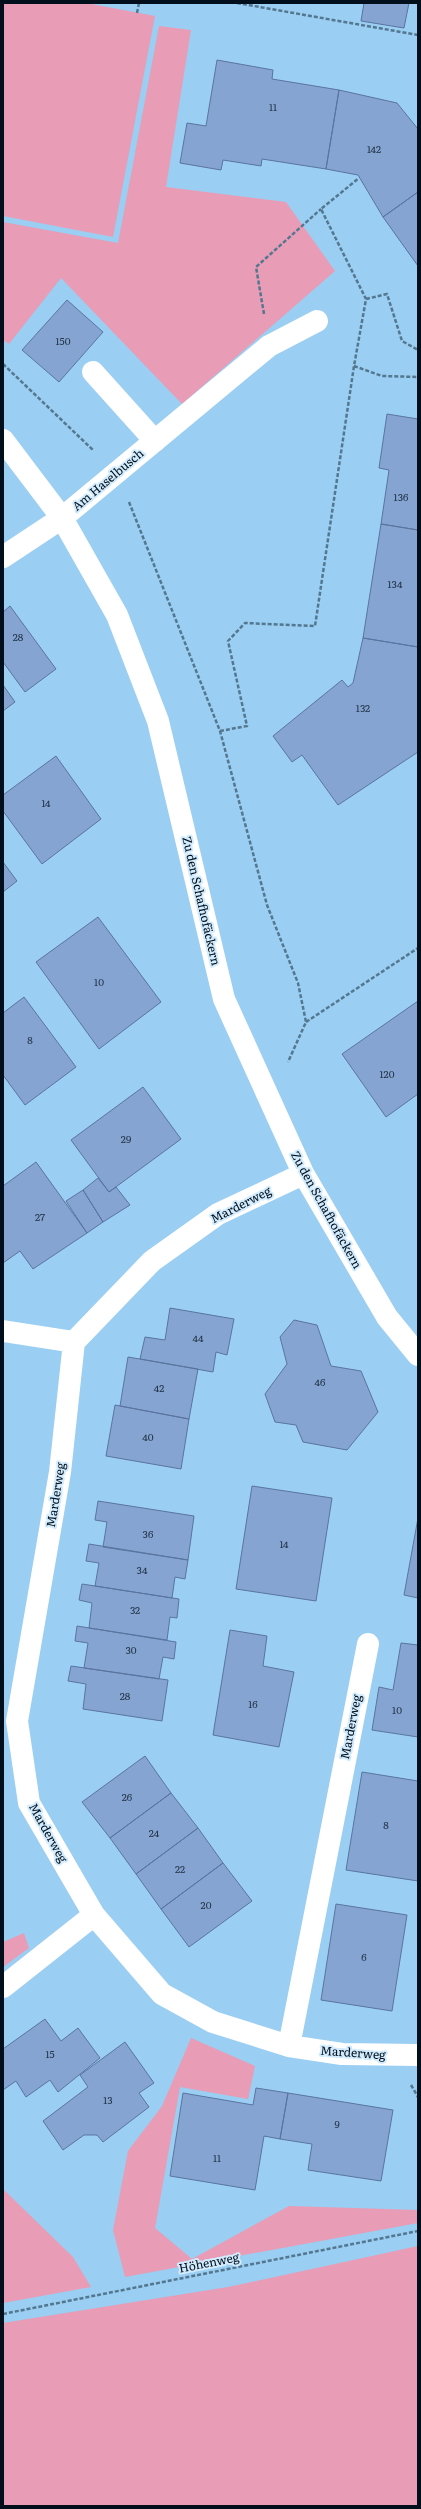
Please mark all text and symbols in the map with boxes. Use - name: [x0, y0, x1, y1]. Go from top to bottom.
- house number: 11: [269, 99, 277, 114]
- house number: 142: [367, 141, 381, 156]
- house number: 150: [56, 333, 71, 348]
- street label: Am Haselbusch: [68, 444, 147, 515]
- house number: 136: [394, 489, 409, 504]
- house number: 134: [388, 576, 403, 591]
- house number: 28: [13, 629, 24, 644]
- house number: 132: [356, 700, 370, 715]
- house number: 14: [41, 795, 51, 810]
- street label: Zu den Schafhofäckern: [178, 834, 226, 967]
- house number: 10: [94, 974, 104, 989]
- house number: 8: [27, 1032, 33, 1047]
- house number: 120: [380, 1066, 395, 1081]
- house number: 29: [121, 1131, 131, 1146]
- street label: Zu den Schafhofäckern: [287, 1147, 367, 1272]
- street label: Marderweg: [207, 1181, 274, 1227]
- house number: 27: [35, 1209, 45, 1224]
- house number: 44: [192, 1330, 204, 1345]
- house number: 46: [315, 1374, 326, 1389]
- house number: 42: [154, 1380, 164, 1395]
- house number: 40: [142, 1429, 154, 1444]
- street label: Marderweg: [41, 1461, 69, 1529]
- house number: 36: [143, 1526, 154, 1541]
- house number: 14: [279, 1536, 289, 1551]
- house number: 34: [137, 1562, 148, 1577]
- house number: 32: [130, 1602, 140, 1617]
- house number: 30: [125, 1642, 137, 1657]
- house number: 28: [120, 1688, 131, 1703]
- street label: Marderweg: [335, 1693, 365, 1761]
- house number: 16: [248, 1696, 258, 1711]
- house number: 10: [392, 1702, 402, 1717]
- house number: 26: [122, 1789, 133, 1804]
- street label: Marderweg: [25, 1799, 73, 1866]
- house number: 8: [383, 1817, 389, 1832]
- house number: 24: [149, 1825, 160, 1840]
- house number: 22: [175, 1861, 185, 1876]
- house number: 20: [201, 1897, 212, 1912]
- house number: 6: [361, 1949, 367, 1964]
- street label: Marderweg: [320, 2041, 387, 2063]
- house number: 15: [45, 2046, 55, 2061]
- house number: 13: [103, 2092, 113, 2107]
- house number: 9: [334, 2116, 340, 2131]
- house number: 11: [213, 2150, 221, 2165]
- street label: Höhenweg: [177, 2247, 241, 2277]

